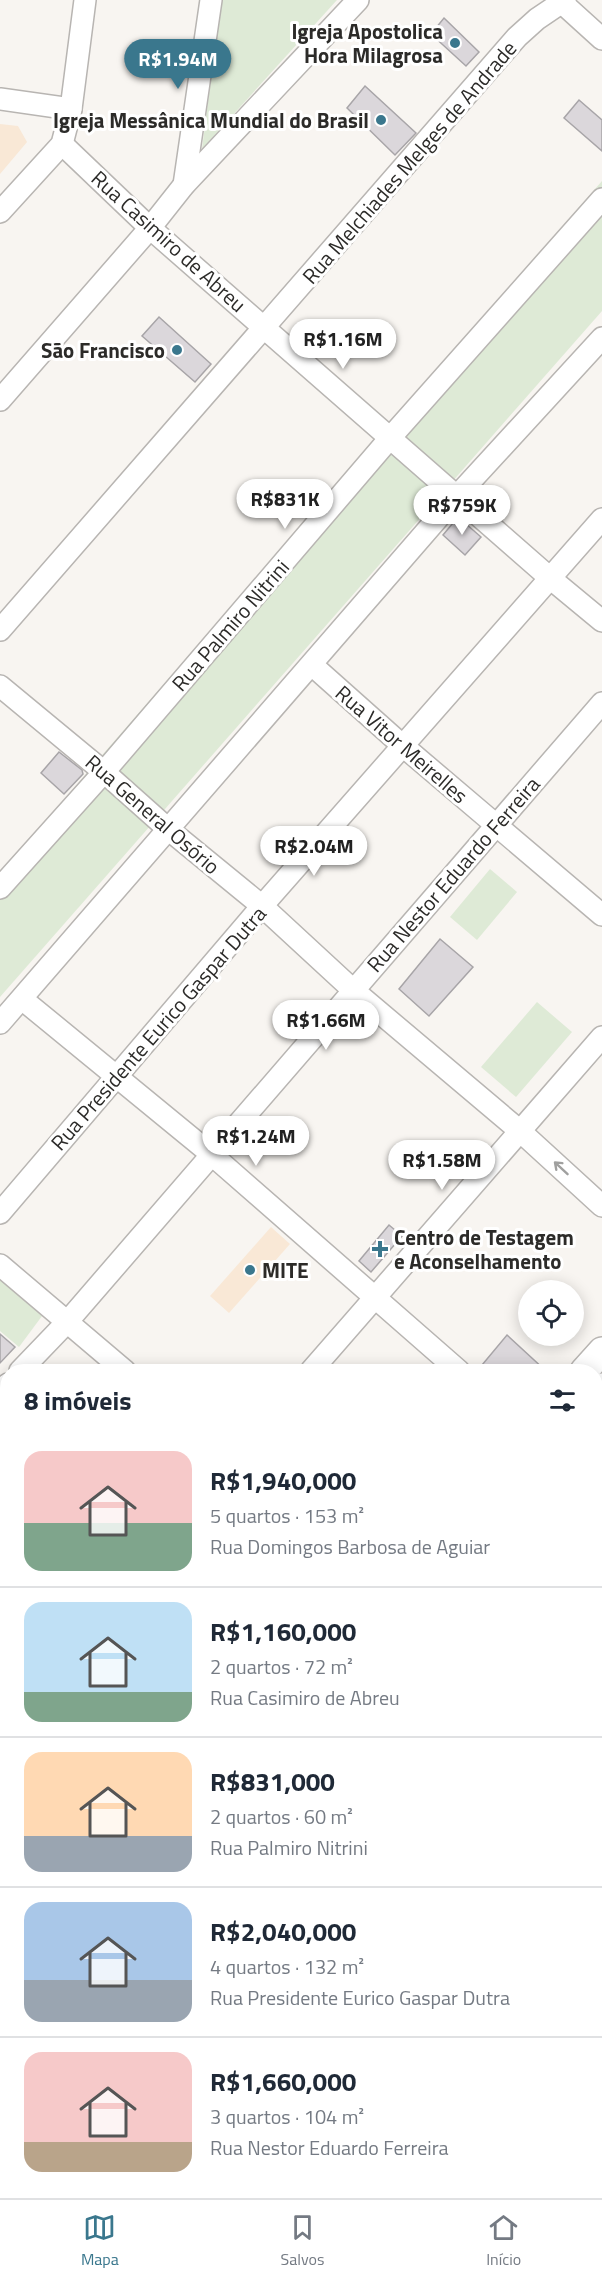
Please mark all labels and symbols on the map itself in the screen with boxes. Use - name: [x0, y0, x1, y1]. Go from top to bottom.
- place label: Igreja Apostolica Hora Milagrosa: [292, 15, 443, 71]
- street label: Rua Melchiades Melges de Andrade: [294, 33, 524, 291]
- marker: Igreja Apostolica Hora Milagrosa: [448, 36, 462, 50]
- pin: R$1.94M: [123, 39, 233, 90]
- place label: Igreja Messânica Mundial do Brasil: [53, 104, 369, 136]
- marker: Igreja Messânica Mundial do Brasil: [374, 113, 388, 127]
- street label: Rua Casimiro de Abreu: [84, 162, 254, 320]
- pin: R$1.16M: [288, 319, 398, 370]
- place label: São Francisco: [41, 334, 165, 366]
- marker: São Francisco: [170, 343, 184, 357]
- pin: R$831K: [236, 479, 334, 530]
- pin: R$759K: [413, 485, 511, 536]
- street label: Rua Palmiro Nitrini: [164, 552, 296, 698]
- street label: Rua Vitor Meirelles: [329, 677, 475, 811]
- street label: Rua General Osório: [79, 746, 227, 882]
- street label: Rua Nestor Eduardo Ferreira: [359, 769, 548, 979]
- pin: R$2.04M: [259, 826, 369, 877]
- street label: Rua Presidente Eurico Gaspar Dutra: [43, 898, 274, 1157]
- pin: R$1.66M: [271, 1000, 381, 1051]
- pin: R$1.24M: [201, 1116, 311, 1167]
- pin: R$1.58M: [387, 1140, 497, 1191]
- one-way arrow: [554, 1161, 569, 1175]
- place label: Centro de Testagem e Aconselhamento: [394, 1221, 574, 1277]
- marker: Centro de Testagem e Aconselhamento: [371, 1240, 389, 1258]
- place label: MITE: [262, 1254, 309, 1286]
- marker: MITE: [243, 1263, 257, 1277]

